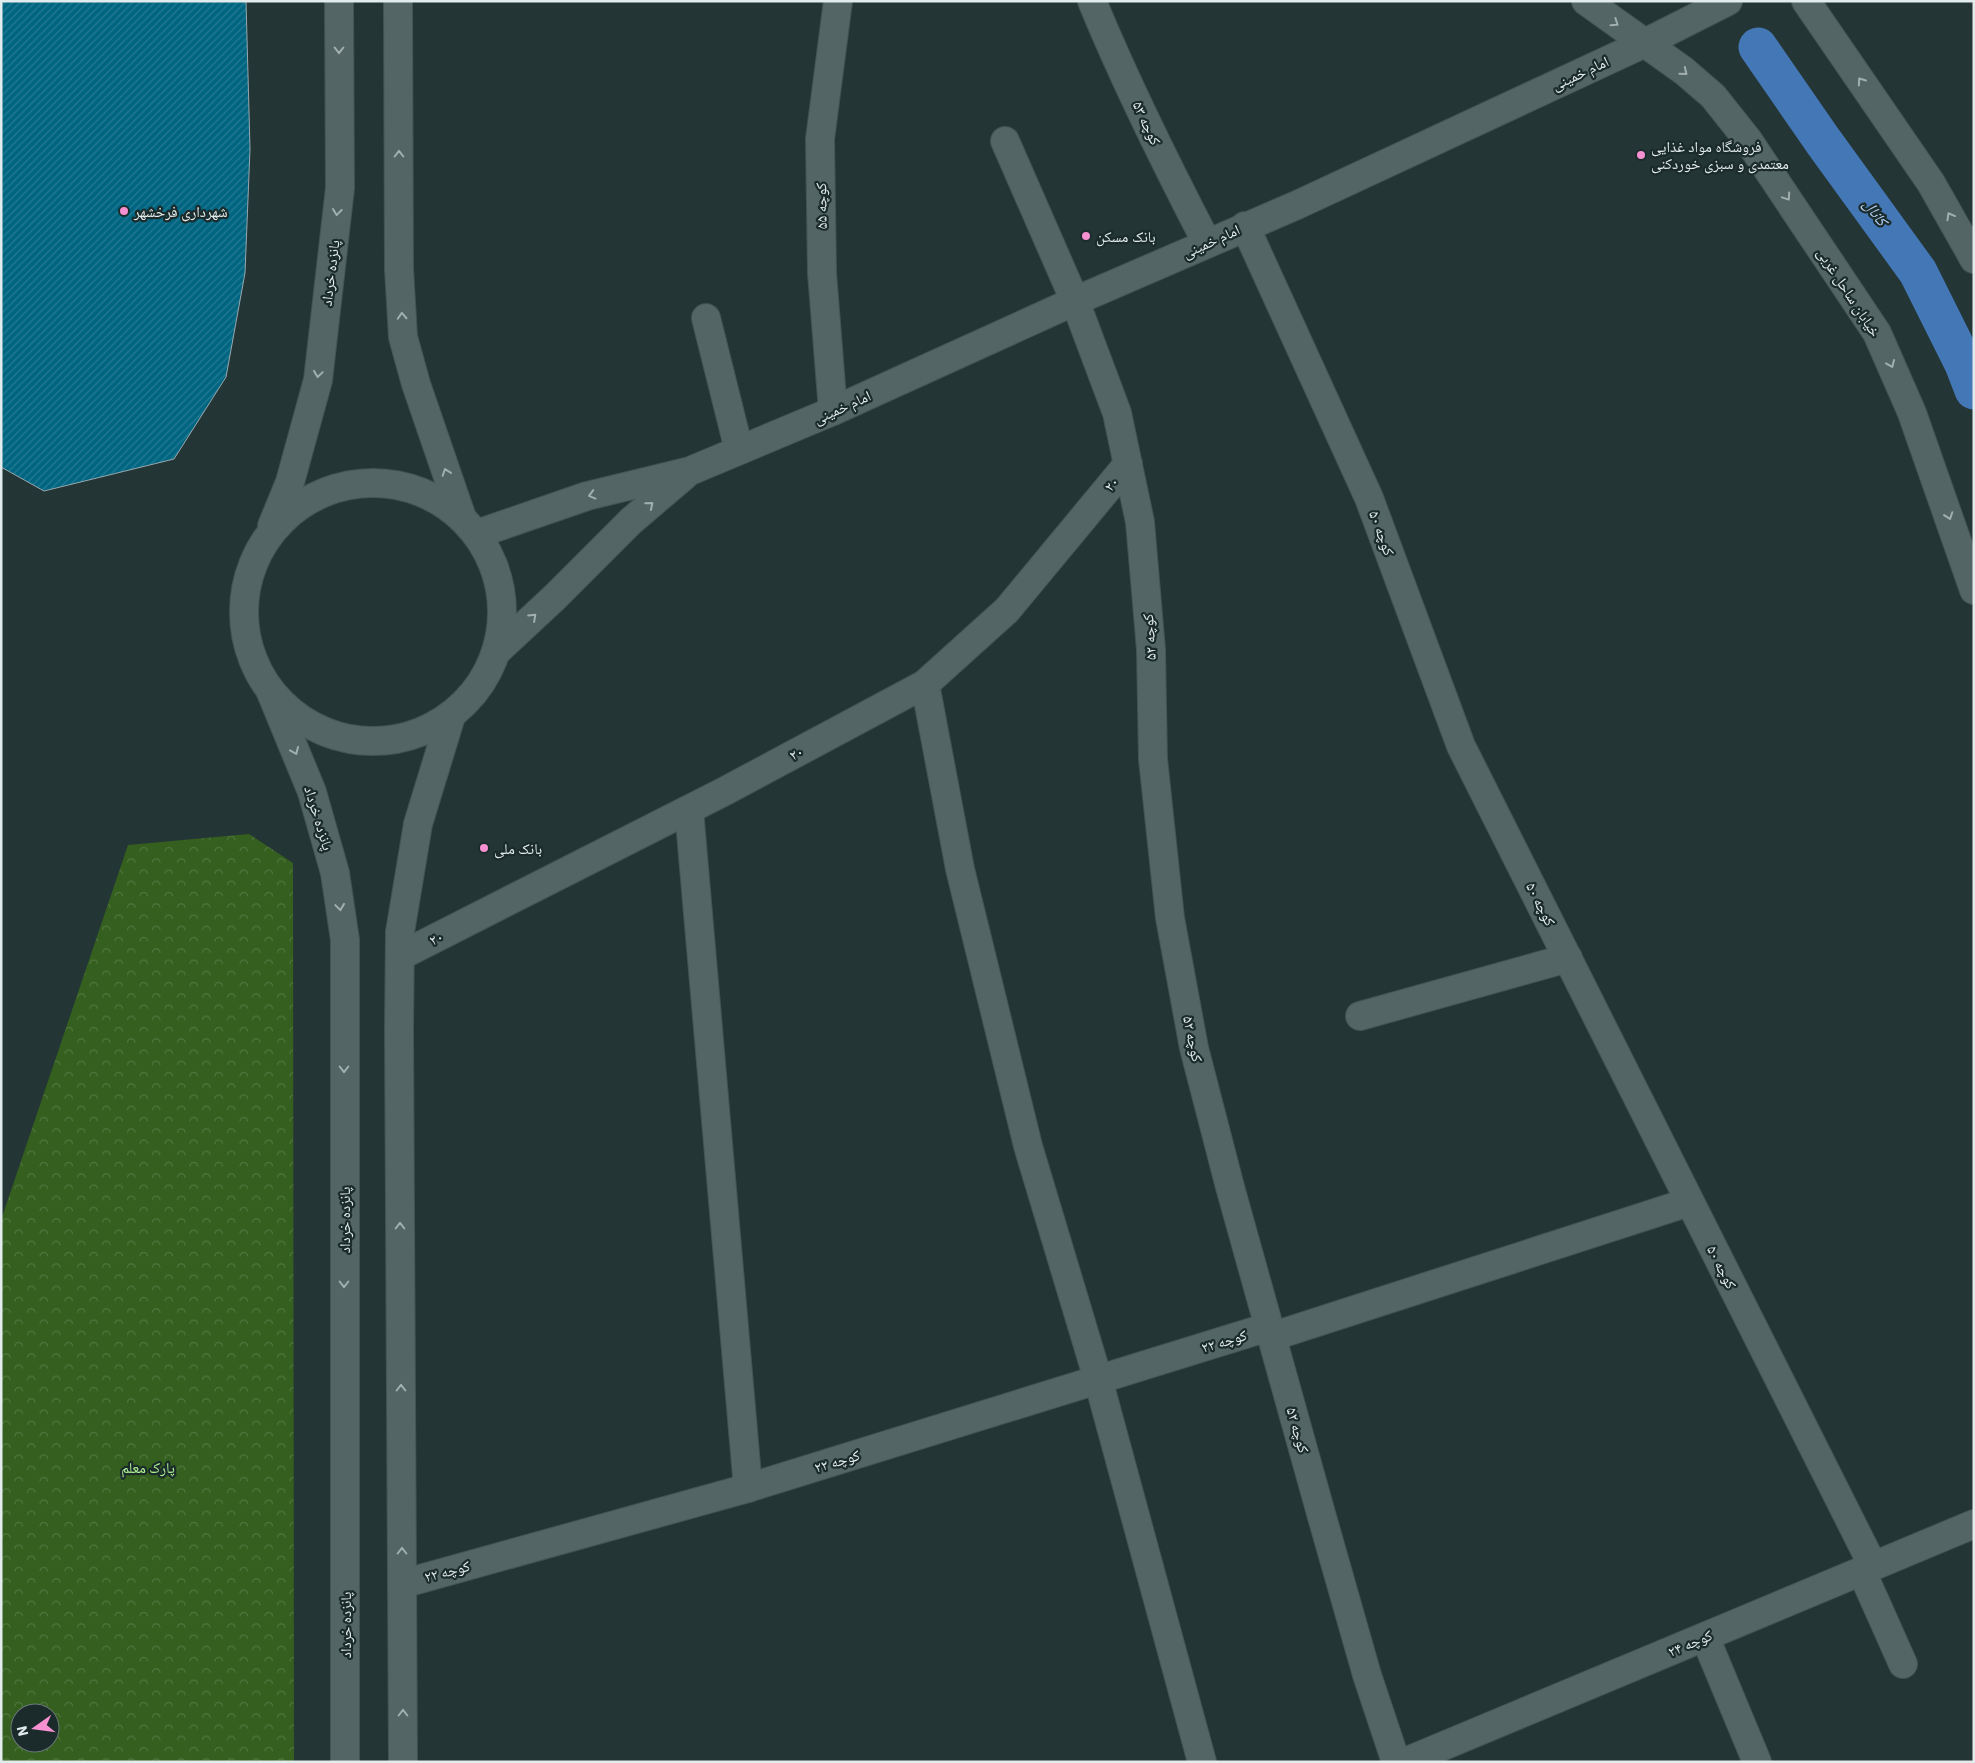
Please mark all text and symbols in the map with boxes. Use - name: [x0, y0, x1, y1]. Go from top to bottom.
- one-way arrow: [1609, 17, 1619, 26]
- one-way arrow: [334, 46, 344, 54]
- street label: امام خمینی: [1548, 52, 1612, 95]
- one-way arrow: [1678, 66, 1687, 74]
- one-way arrow: [1858, 77, 1867, 86]
- street label: کوچه ۵۳: [1129, 98, 1165, 148]
- place label: فروشگاه مواد غذایی معتمدی و سبزی خوردکنی: [1651, 137, 1789, 174]
- one-way arrow: [394, 149, 404, 157]
- marker: فروشگاه مواد غذایی معتمدی و سبزی خوردکنی: [1635, 149, 1647, 161]
- street label: کوچه ۵۵: [811, 183, 831, 229]
- one-way arrow: [1781, 191, 1790, 200]
- water label: کانال: [1859, 195, 1894, 232]
- place label: شهرداری فرخشهر: [133, 202, 228, 222]
- marker: شهرداری فرخشهر: [118, 205, 130, 217]
- one-way arrow: [332, 209, 343, 217]
- one-way arrow: [1946, 213, 1956, 222]
- street label: امام خمینی: [1179, 220, 1243, 263]
- place label: بانک مسکن: [1096, 227, 1156, 247]
- marker: بانک مسکن: [1080, 230, 1092, 242]
- street label: پانزده خرداد: [317, 239, 344, 307]
- street label: خیابان ساحل غربی: [1812, 244, 1885, 341]
- one-way arrow: [397, 312, 408, 320]
- one-way arrow: [1884, 359, 1895, 368]
- one-way arrow: [313, 370, 324, 378]
- street label: امام خمینی: [810, 386, 874, 429]
- one-way arrow: [442, 468, 452, 476]
- street label: ۲۰: [1099, 473, 1123, 495]
- one-way arrow: [588, 490, 596, 500]
- one-way arrow: [644, 501, 653, 510]
- street label: کوچه ۵۰: [1365, 508, 1399, 558]
- one-way arrow: [1943, 511, 1953, 519]
- street label: کوچه ۵۲: [1138, 613, 1160, 661]
- one-way arrow: [527, 614, 536, 623]
- street label: ۲۰: [786, 741, 806, 765]
- one-way arrow: [289, 746, 299, 755]
- street label: پانزده خرداد: [300, 783, 338, 853]
- place label: بانک ملی: [494, 839, 542, 859]
- marker: بانک ملی: [478, 842, 490, 854]
- street label: کوچه ۵۰: [1522, 879, 1560, 929]
- one-way arrow: [334, 903, 345, 911]
- street label: ۲۰: [426, 926, 446, 950]
- street label: کوچه ۵۲: [1179, 1014, 1207, 1064]
- one-way arrow: [339, 1065, 349, 1073]
- street label: پانزده خرداد: [335, 1187, 354, 1253]
- one-way arrow: [395, 1221, 405, 1229]
- street label: کوچه ۵۰: [1703, 1242, 1741, 1292]
- one-way arrow: [339, 1280, 349, 1288]
- street label: کوچه ۲۲: [1199, 1325, 1249, 1357]
- one-way arrow: [396, 1384, 406, 1392]
- street label: کوچه ۵۲: [1282, 1405, 1314, 1455]
- street label: کوچه ۲۲: [812, 1445, 862, 1477]
- park label: پارک معلم: [121, 1458, 175, 1478]
- one-way arrow: [397, 1546, 407, 1554]
- street label: کوچه ۲۲: [422, 1556, 472, 1586]
- street label: پانزده خرداد: [336, 1592, 355, 1658]
- street label: کوچه ۲۴: [1665, 1625, 1715, 1661]
- north arrow: [10, 1703, 60, 1753]
- one-way arrow: [398, 1709, 408, 1716]
- text: N: [12, 1724, 32, 1738]

